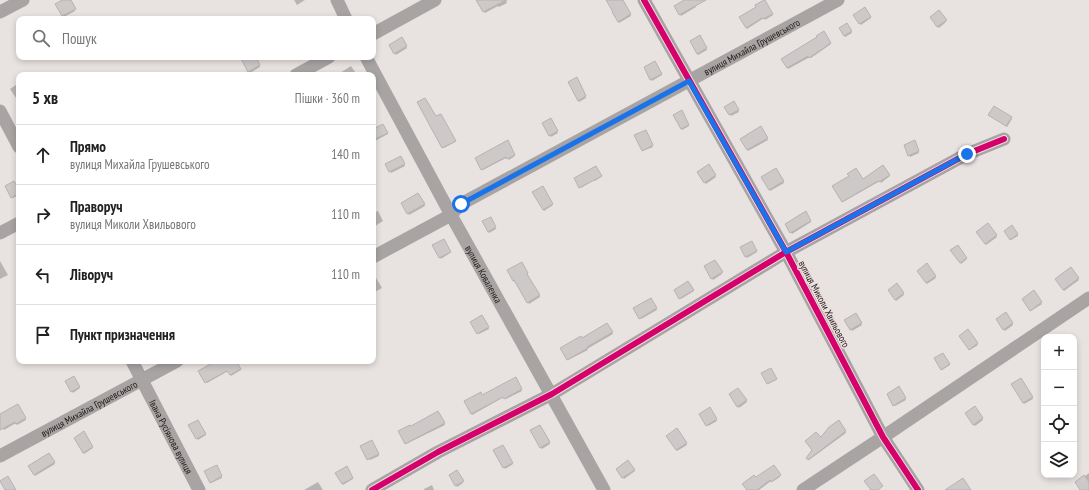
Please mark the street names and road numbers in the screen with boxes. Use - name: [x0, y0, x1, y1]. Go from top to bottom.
- street label: вулиця Михайла Грушевського: [701, 15, 802, 78]
- street label: вулиця Коваленка: [463, 243, 505, 305]
- street label: вулиця Миколи Хвильового: [796, 258, 852, 350]
- street label: вулиця Михайла Грушевського: [39, 377, 139, 439]
- street label: Івана Русіянова вулиця: [147, 397, 196, 476]

